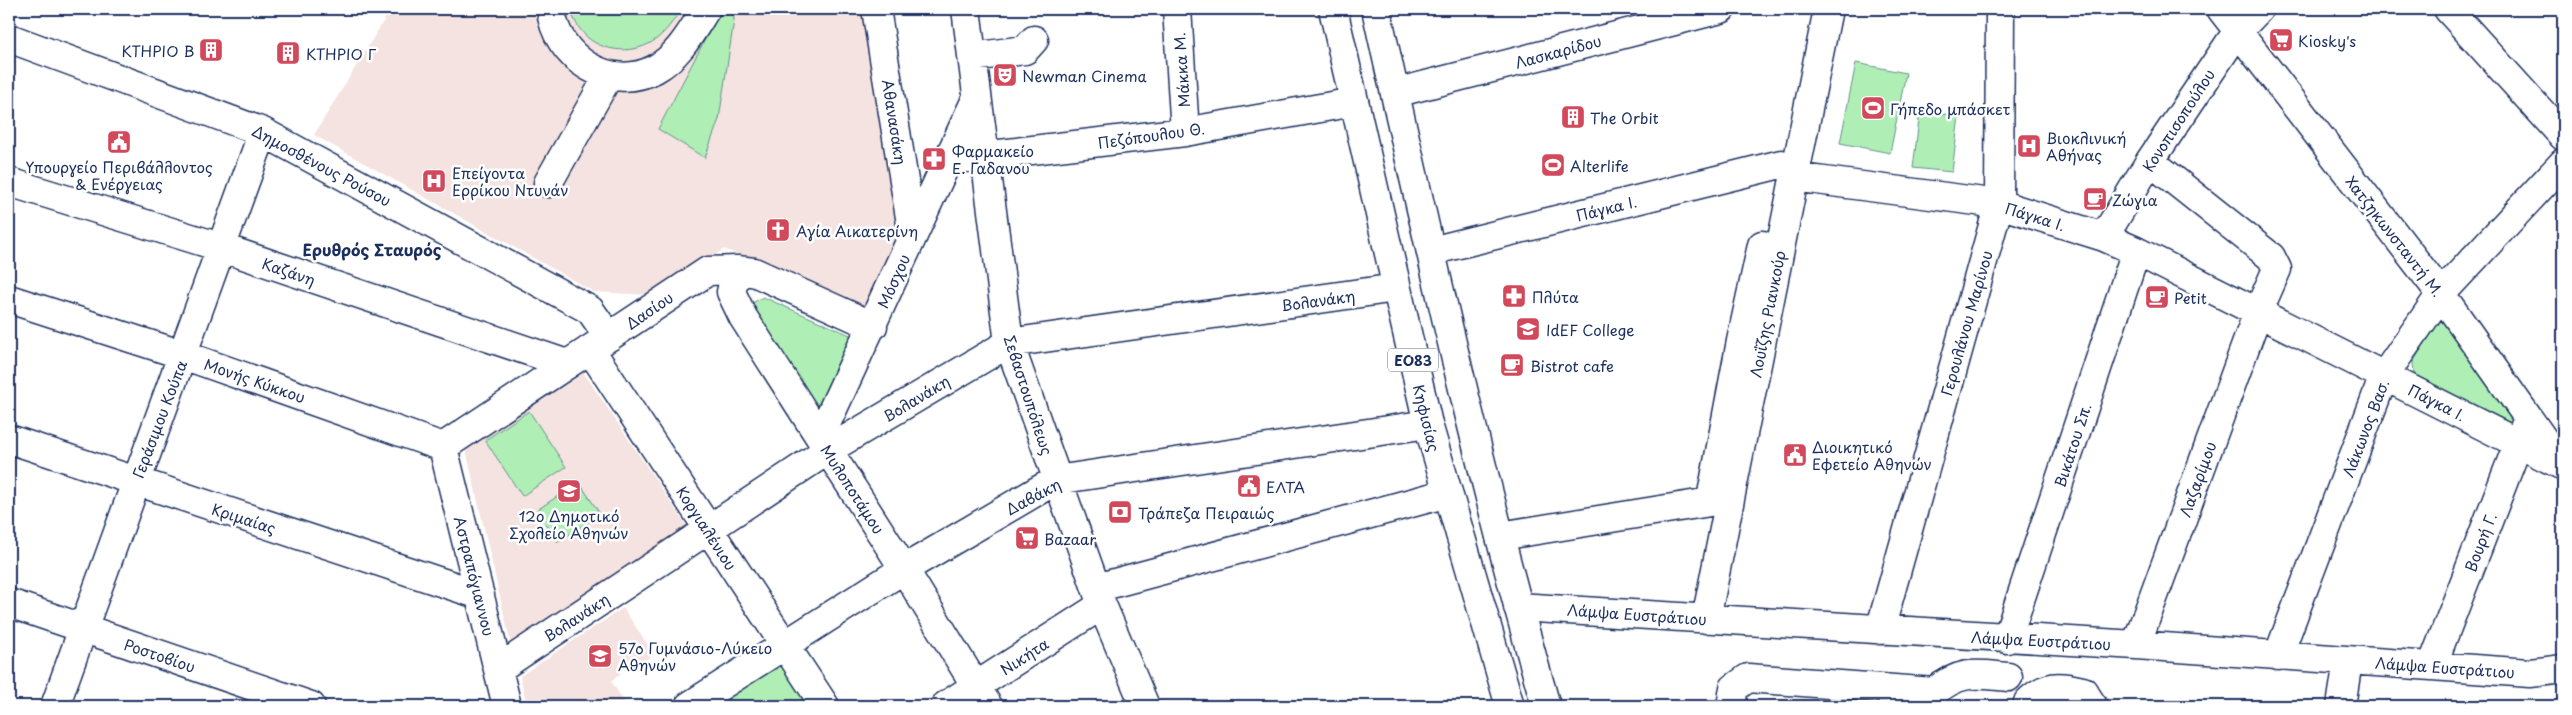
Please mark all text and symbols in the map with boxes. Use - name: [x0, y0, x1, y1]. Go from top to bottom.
- supermarket icon: Kiosky's: [2268, 27, 2294, 53]
- street label: Λασκαρίδου: [1512, 28, 1604, 74]
- place label: Kiosky's: [2298, 29, 2356, 52]
- street label: Μάκκα Μ.: [1167, 32, 1195, 108]
- building icon: ΚΤΗΡΙΟ Β: [198, 37, 224, 63]
- place label: ΚΤΗΡΙΟ Β: [122, 39, 194, 62]
- building icon: ΚΤΗΡΙΟ Γ: [275, 40, 301, 66]
- place label: ΚΤΗΡΙΟ Γ: [306, 42, 377, 65]
- theatre icon: Newman Cinema: [992, 62, 1018, 88]
- place label: Newman Cinema: [1022, 64, 1147, 87]
- street label: Κονοπισοπούλου: [2136, 64, 2220, 176]
- street label: Αθανασάκη: [877, 78, 913, 166]
- sports icon: Γήπεδο μπάσκετ: [1860, 95, 1886, 121]
- place label: Γήπεδο μπάσκετ: [1890, 97, 2011, 120]
- building icon: The Orbit: [1560, 104, 1586, 130]
- place label: The Orbit: [1590, 106, 1659, 129]
- street label: Πεζόπουλου Θ.: [1096, 116, 1206, 154]
- street label: Δημοσθένους Ρούσου: [248, 119, 396, 211]
- place label: Βιοκλινική Αθήνας: [2046, 126, 2126, 166]
- public building icon: Υπουργείο Περιβάλλοντος & Ενέργειας: [106, 129, 132, 155]
- hospital icon: Βιοκλινική Αθήνας: [2016, 133, 2042, 159]
- place label: Φαρμακείο Ε. Γαδανου: [952, 139, 1034, 179]
- pharmacy icon: Φαρμακείο Ε. Γαδανου: [921, 146, 947, 172]
- sports icon: Alterlife: [1540, 152, 1566, 178]
- place label: Alterlife: [1570, 154, 1629, 177]
- place label: Υπουργείο Περιβάλλοντος & Ενέργειας: [25, 155, 213, 195]
- place label: Επείγοντα Ερρίκου Ντυνάν: [452, 161, 569, 201]
- hospital icon: Επείγοντα Ερρίκου Ντυνάν: [421, 168, 447, 194]
- street label: Χατζηκωνσταντή Μ.: [2341, 171, 2449, 301]
- cafe icon: Ζώγια: [2082, 186, 2108, 212]
- place label: Ζώγια: [2112, 188, 2158, 211]
- street label: Πάγκα Ι.: [1573, 189, 1639, 227]
- street label: Πάγκα Ι.: [2002, 196, 2068, 236]
- church icon: Αγία Αικατερίνη: [765, 217, 791, 243]
- place label: Αγία Αικατερίνη: [796, 219, 918, 242]
- district label: Ερυθρός Σταυρός: [303, 237, 442, 261]
- street label: Λουΐζης Ριανκούρ: [1743, 248, 1791, 380]
- street label: Γερουλάνου Μαρίνου: [1934, 248, 1998, 398]
- street label: Μόσχου: [871, 250, 915, 312]
- street label: Καζάνη: [259, 251, 319, 291]
- street label: Βολανάκη: [1280, 283, 1356, 317]
- pharmacy icon: Πλύτα: [1501, 283, 1527, 309]
- cafe icon: Petit: [2144, 284, 2170, 310]
- place label: Πλύτα: [1532, 285, 1579, 308]
- street label: Δασίου: [621, 286, 677, 334]
- place label: Petit: [2174, 286, 2207, 309]
- school or university icon: IdEF College: [1515, 316, 1541, 342]
- place label: IdEF College: [1546, 318, 1634, 341]
- street label: Σεβαστουπόλεως: [999, 332, 1059, 458]
- road number: ΕΟ83: [1388, 348, 1438, 372]
- street label: Μονής Κύκκου: [201, 352, 309, 408]
- cafe icon: Bistrot cafe: [1499, 352, 1525, 378]
- place label: Bistrot cafe: [1530, 354, 1614, 377]
- street label: Γεράσιμου Κούπα: [126, 356, 192, 481]
- street label: Βολανάκη: [878, 369, 954, 427]
- street label: Λάκωνος Βασ.: [2336, 376, 2394, 480]
- street label: Πάγκα Ι.: [2404, 378, 2470, 426]
- street label: Κηφισίας: [1408, 382, 1446, 454]
- street label: Βικάτου Σπ.: [2048, 400, 2096, 490]
- place label: Διοικητικό Εφετείο Αθηνών: [1812, 435, 1932, 475]
- street label: Λαζαρίμου: [2173, 438, 2221, 520]
- street label: Μυλοποτάμου: [815, 440, 891, 538]
- public building icon: Διοικητικό Εφετείο Αθηνών: [1782, 442, 1808, 468]
- street label: Δαβάκη: [1001, 472, 1065, 520]
- public building icon: ΕΛΤΑ: [1236, 473, 1262, 499]
- place label: ΕΛΤΑ: [1266, 475, 1305, 498]
- school or university icon: 12ο Δημοτικό Σχολείο Αθηνών: [556, 478, 582, 504]
- street label: Κοργιαλένιου: [671, 482, 743, 574]
- street label: Κριμαίας: [209, 497, 279, 539]
- bank icon: Τράπεζα Πειραιώς: [1107, 499, 1133, 525]
- place label: Τράπεζα Πειραιώς: [1138, 501, 1275, 524]
- place label: 12ο Δημοτικό Σχολείο Αθηνών: [509, 504, 629, 544]
- street label: Βουρή Γ.: [2458, 509, 2502, 575]
- street label: Αστραπόγιαννου: [449, 514, 501, 638]
- supermarket icon: Bazaar: [1014, 525, 1040, 551]
- place label: Bazaar: [1044, 527, 1096, 550]
- street label: Βολανάκη: [539, 587, 613, 647]
- street label: Λάμψα Ευστράτιου: [1566, 598, 1708, 630]
- street label: Λάμψα Ευστράτιου: [1970, 625, 2112, 655]
- street label: Ροστοβίου: [121, 632, 199, 678]
- street label: Νικήτα: [995, 632, 1053, 680]
- place label: 57ο Γυμνάσιο-Λύκειο Αθηνών: [618, 636, 772, 676]
- school or university icon: 57ο Γυμνάσιο-Λύκειο Αθηνών: [587, 643, 613, 669]
- street label: Λάμψα Ευστράτιου: [2374, 651, 2516, 683]

